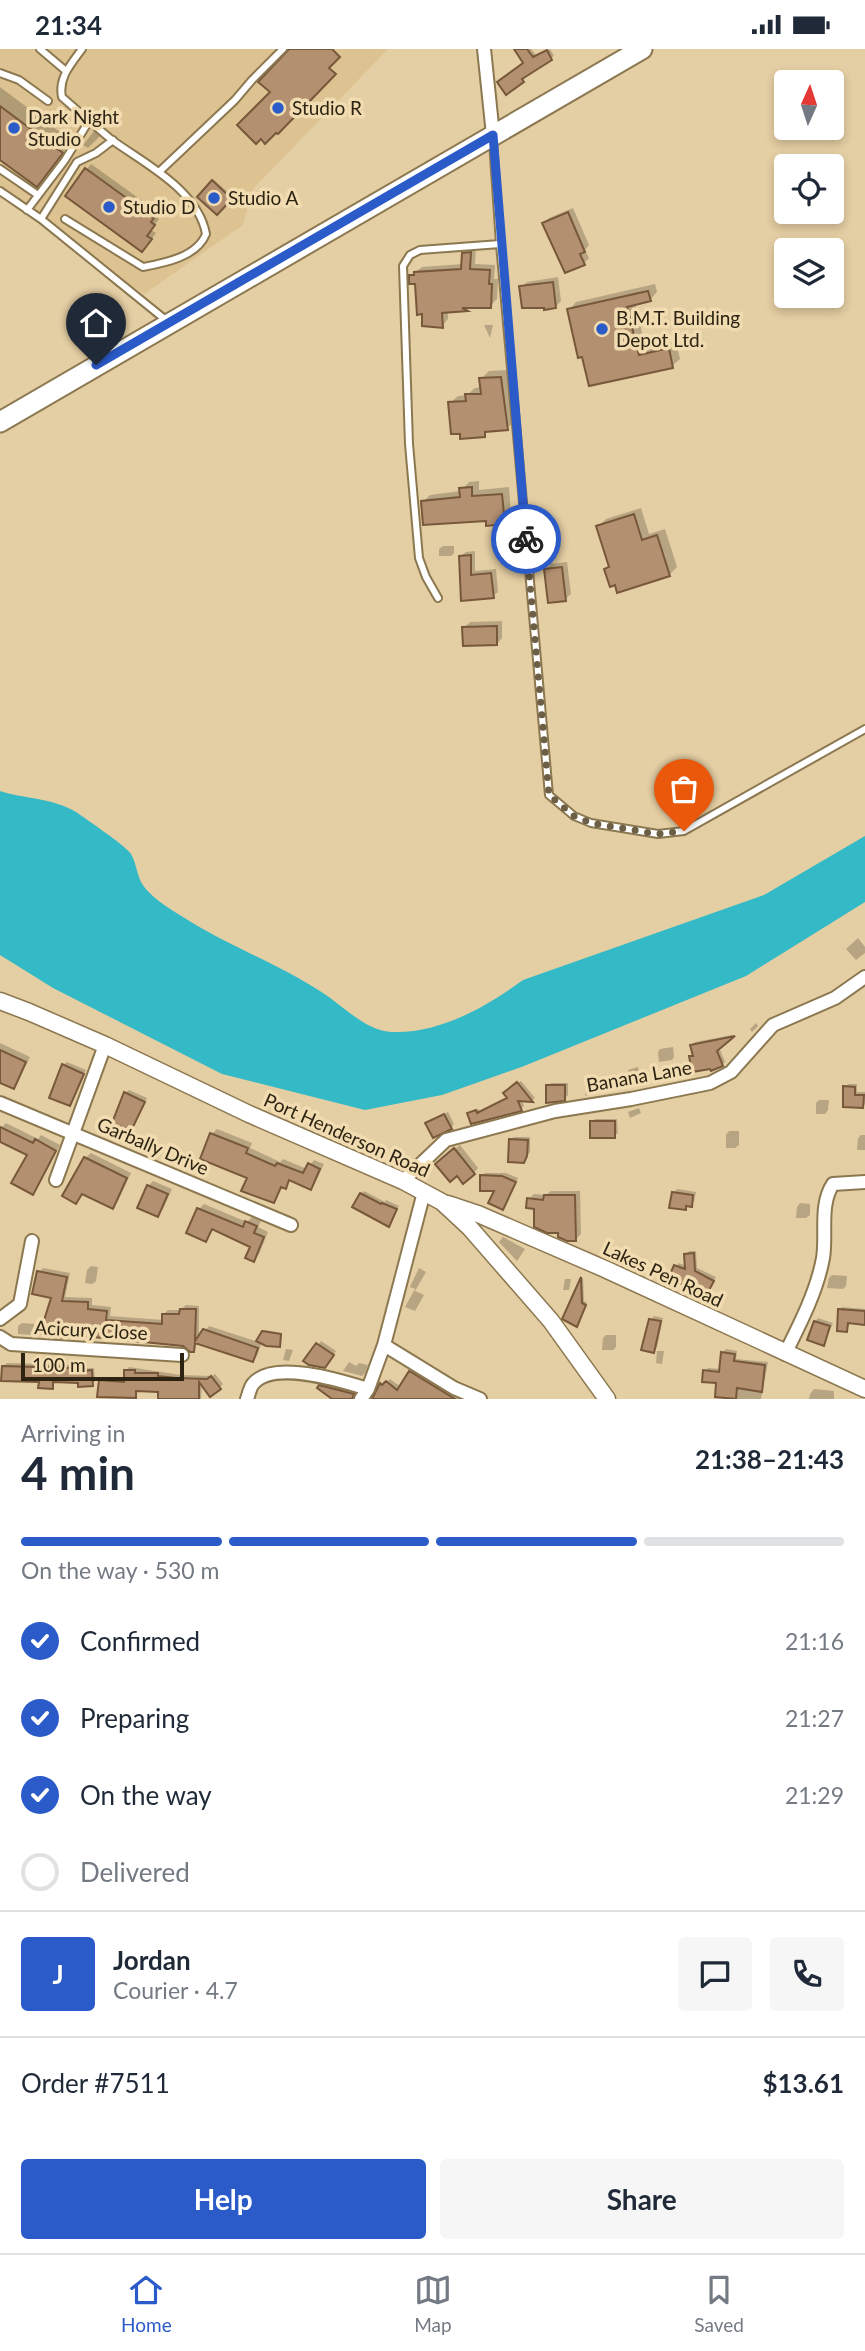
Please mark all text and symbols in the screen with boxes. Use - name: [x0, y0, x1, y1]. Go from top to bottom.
- text: 21:34: [35, 9, 102, 41]
- north arrow: [774, 70, 844, 140]
- map controls: [774, 70, 844, 308]
- place label: Studio R: [292, 96, 362, 119]
- marker: Studio R: [270, 100, 286, 116]
- place label: Dark Night Studio: [28, 105, 119, 150]
- marker: Dark Night Studio: [6, 120, 22, 136]
- button: locate: [774, 154, 844, 224]
- place label: Studio A: [228, 186, 298, 209]
- marker: Studio A: [206, 190, 222, 206]
- place label: Studio D: [123, 195, 196, 218]
- marker: Studio D: [101, 199, 117, 215]
- button: layers: [774, 238, 844, 308]
- pin: [66, 293, 126, 365]
- icon: home: [77, 304, 115, 342]
- place label: B.M.T. Building Depot Ltd.: [616, 306, 740, 351]
- marker: B.M.T. Building Depot Ltd.: [594, 321, 610, 337]
- courier: [491, 504, 561, 574]
- icon: bike: [507, 520, 545, 558]
- pin: [654, 759, 714, 831]
- icon: bag: [665, 770, 703, 808]
- street label: Banana Lane: [585, 1055, 693, 1096]
- street label: Port Henderson Road: [261, 1088, 434, 1182]
- street label: Garbally Drive: [94, 1112, 212, 1179]
- street label: Lakes Pen Road: [599, 1236, 727, 1311]
- street label: Acicury Close: [34, 1315, 148, 1344]
- scale bar: [21, 1350, 184, 1382]
- text: 100 m: [32, 1353, 86, 1376]
- text: Arriving in: [21, 1419, 125, 1447]
- text: 21:38–21:43: [695, 1443, 844, 1475]
- text: 4 min: [21, 1445, 135, 1500]
- text: On the way · 530 m: [21, 1556, 220, 1584]
- icon: check: [21, 1622, 59, 1660]
- text: Confirmed: [80, 1625, 200, 1657]
- text: 21:16: [785, 1627, 844, 1655]
- icon: check: [21, 1699, 59, 1737]
- text: Preparing: [80, 1702, 189, 1734]
- text: 21:27: [785, 1704, 844, 1732]
- icon: check: [21, 1776, 59, 1814]
- text: On the way: [80, 1779, 212, 1811]
- text: 21:29: [785, 1781, 844, 1809]
- text: Delivered: [80, 1856, 190, 1888]
- button: chat: [678, 1937, 752, 2011]
- button: phone: [770, 1937, 844, 2011]
- text: Jordan: [113, 1944, 191, 1976]
- text: J: [52, 1958, 64, 1990]
- text: Courier · 4.7: [113, 1976, 238, 2004]
- text: Order #7511: [21, 2067, 170, 2099]
- text: $13.61: [762, 2067, 844, 2099]
- button: Help: [21, 2159, 426, 2239]
- button: Share: [440, 2159, 844, 2239]
- tab: Home: [121, 2271, 172, 2336]
- tab: Map: [414, 2271, 452, 2336]
- tab: Saved: [694, 2271, 744, 2336]

